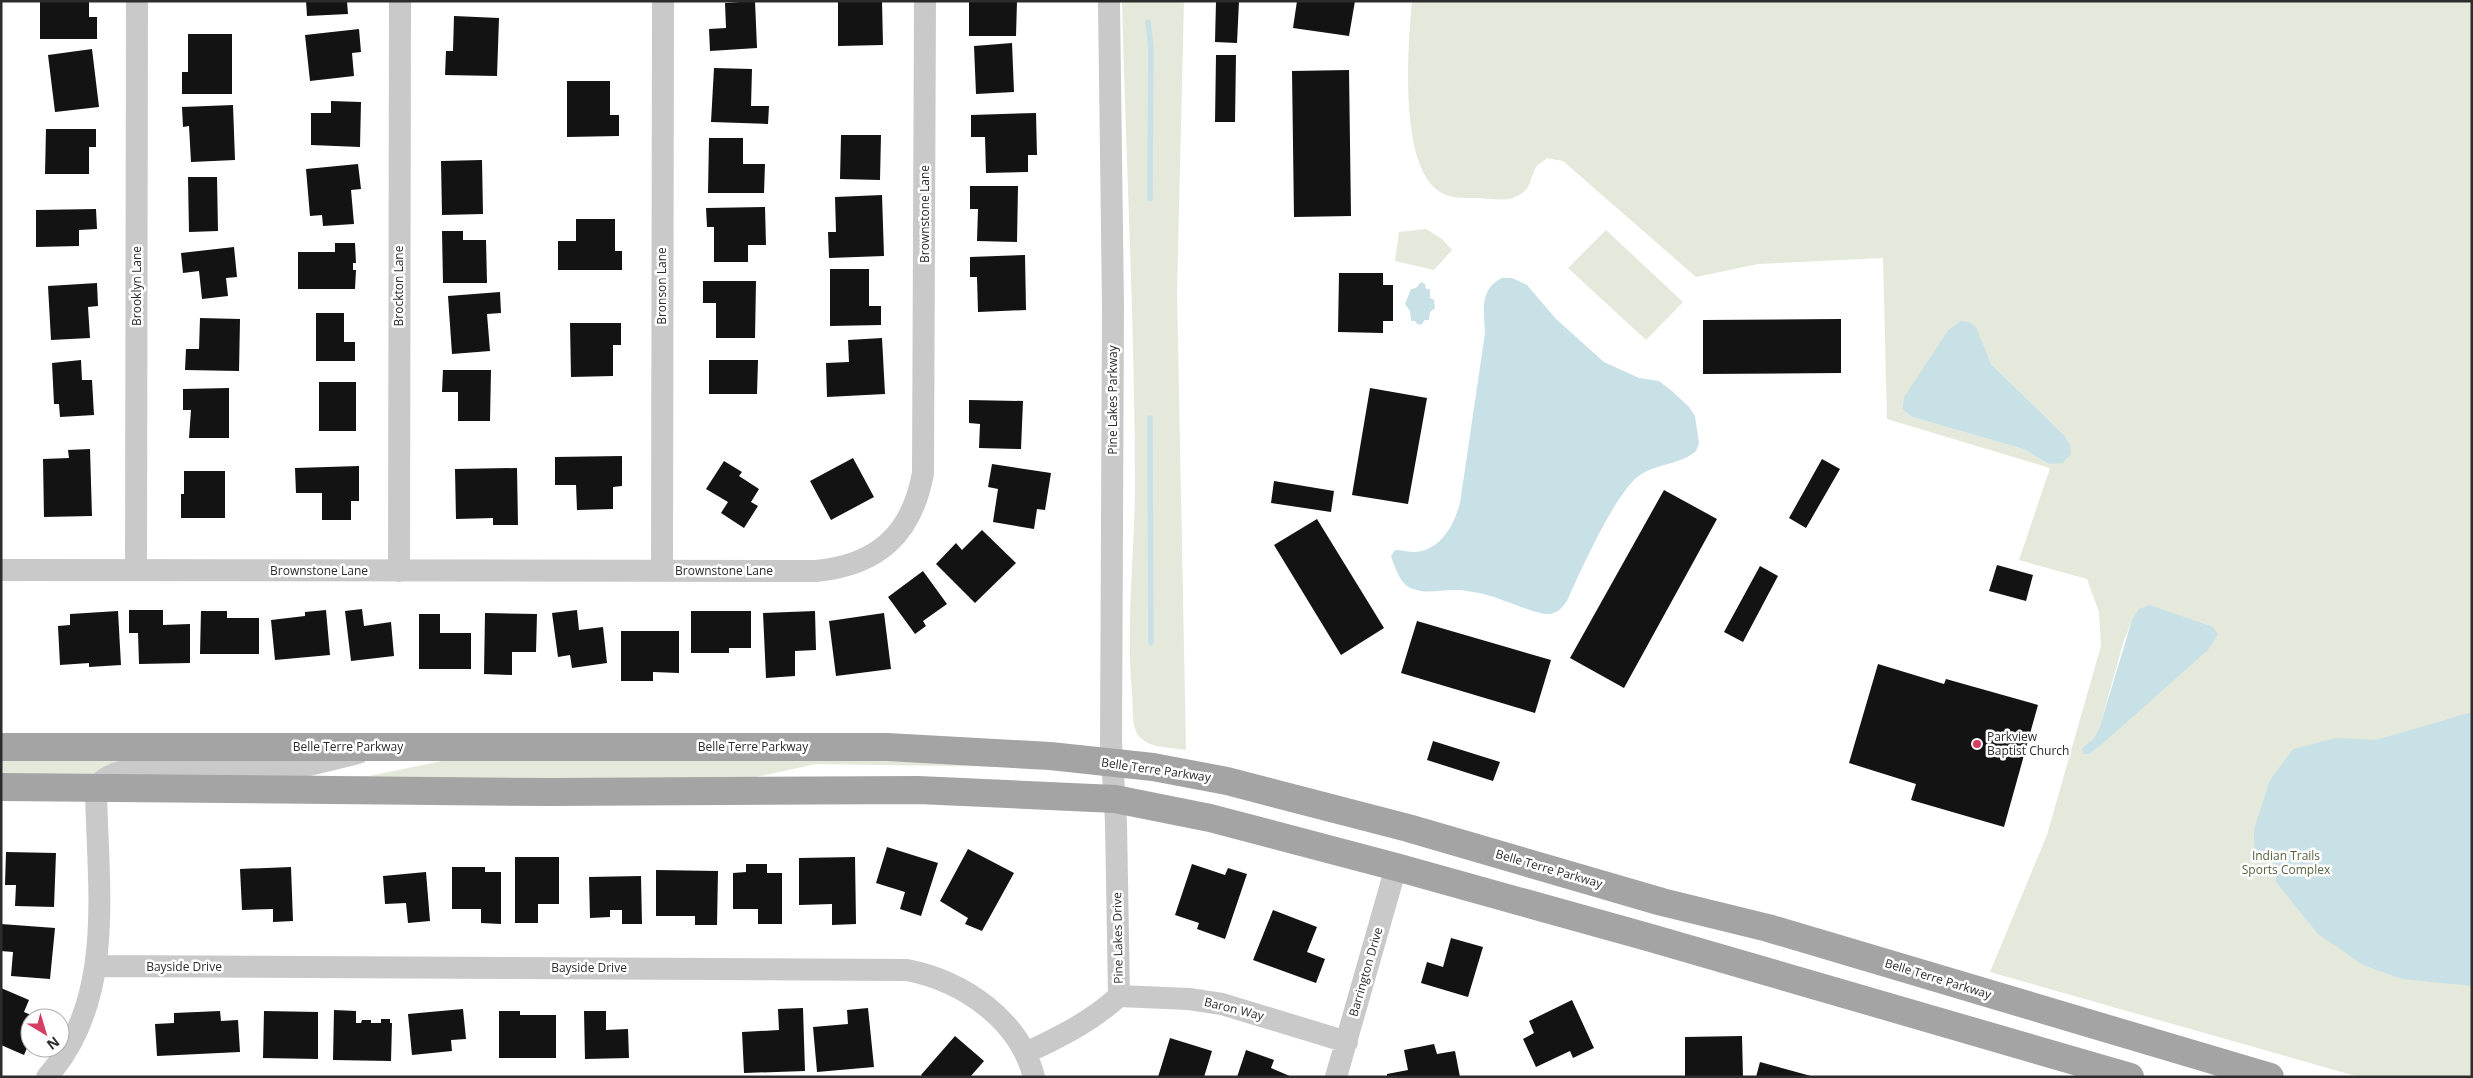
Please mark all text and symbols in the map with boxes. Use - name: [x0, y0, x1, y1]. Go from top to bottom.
- street label: Brownstone Lane: [916, 165, 933, 263]
- street label: Brockton Lane: [390, 245, 407, 326]
- street label: Brooklyn Lane: [128, 246, 145, 326]
- street label: Bronson Lane: [653, 247, 670, 325]
- street label: Pine Lakes Parkway: [1104, 344, 1121, 455]
- street label: Brownstone Lane: [270, 562, 368, 579]
- street label: Brownstone Lane: [675, 562, 773, 579]
- place label: Parkview Baptist Church: [1987, 728, 2069, 759]
- street label: Belle Terre Parkway: [293, 738, 404, 755]
- street label: Belle Terre Parkway: [698, 738, 809, 755]
- marker: Parkview Baptist Church: [1971, 738, 1983, 750]
- street label: Belle Terre Parkway: [1100, 753, 1213, 786]
- street label: Belle Terre Parkway: [1494, 845, 1606, 892]
- park label: Indian Trails Sports Complex: [2242, 847, 2331, 878]
- street label: Pine Lakes Drive: [1108, 892, 1127, 984]
- street label: Barrington Drive: [1345, 925, 1387, 1019]
- street label: Belle Terre Parkway: [1883, 954, 1994, 1003]
- street label: Bayside Drive: [146, 958, 222, 975]
- street label: Bayside Drive: [551, 959, 627, 976]
- street label: Baron Way: [1203, 993, 1267, 1024]
- north arrow: [20, 1008, 70, 1058]
- text: N: [43, 1033, 64, 1055]

